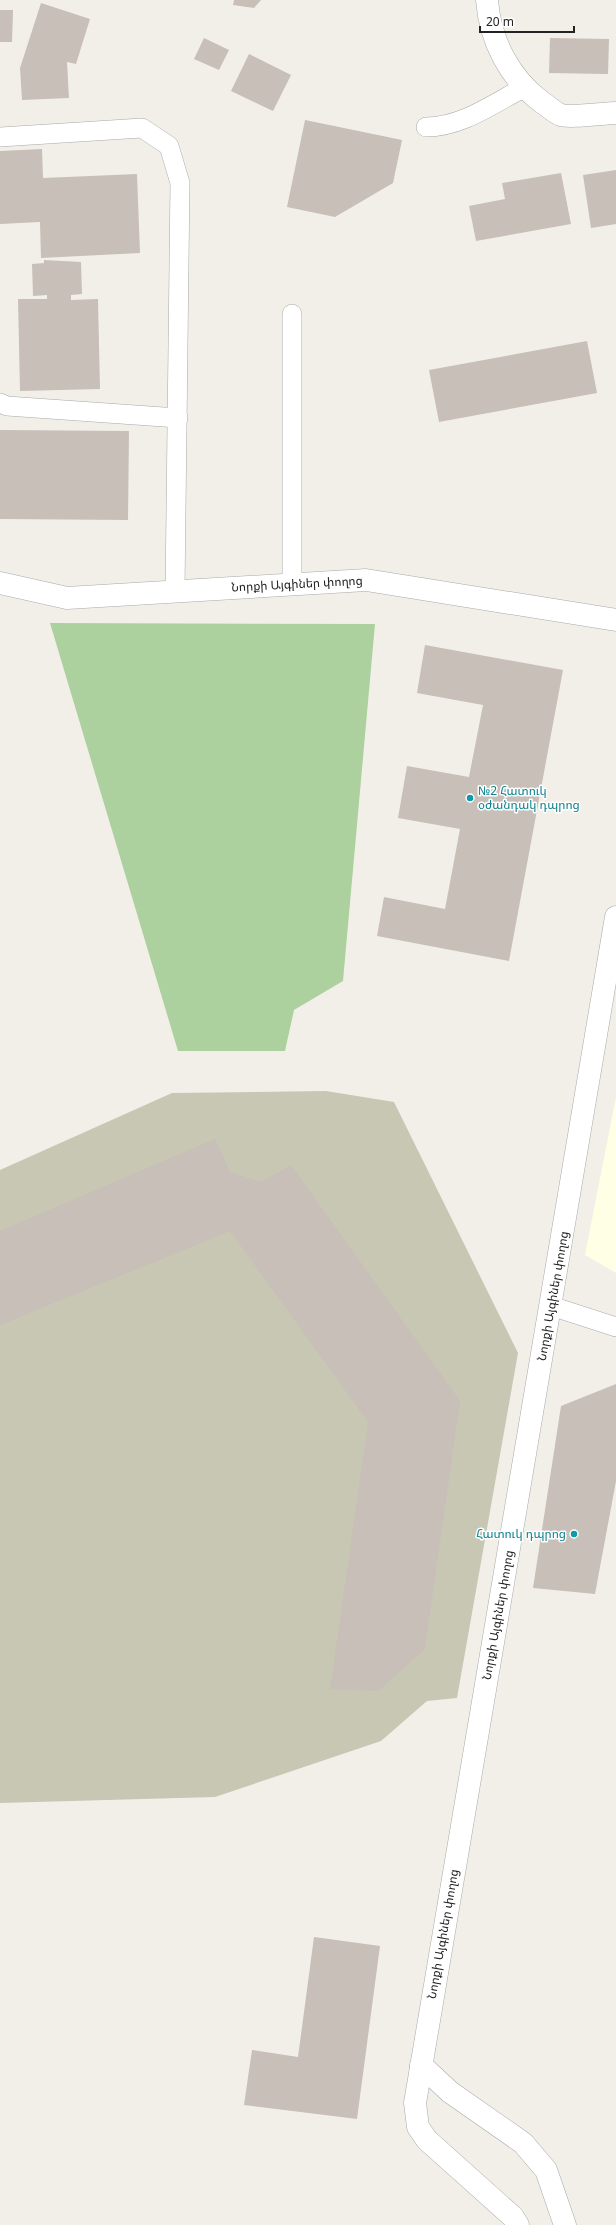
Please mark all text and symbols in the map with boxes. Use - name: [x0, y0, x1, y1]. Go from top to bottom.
- scale bar: [480, 8, 574, 34]
- text: 20 m: [486, 13, 514, 30]
- street label: Նորքի Այգիներ փողոց: [231, 572, 363, 595]
- place label: №2 Հատուկ օժանդակ դպրոց: [478, 782, 580, 813]
- marker: №2 Հատուկ օժանդակ դպրոց: [465, 793, 475, 803]
- street label: Նորքի Այգիներ փողոց: [533, 1230, 572, 1362]
- place label: Հատուկ դպրոց: [476, 1525, 566, 1542]
- marker: Հատուկ դպրոց: [569, 1529, 579, 1539]
- street label: Նորքի Այգիներ փողոց: [478, 1549, 517, 1681]
- street label: Նորքի Այգիներ փողոց: [423, 1868, 462, 2000]

